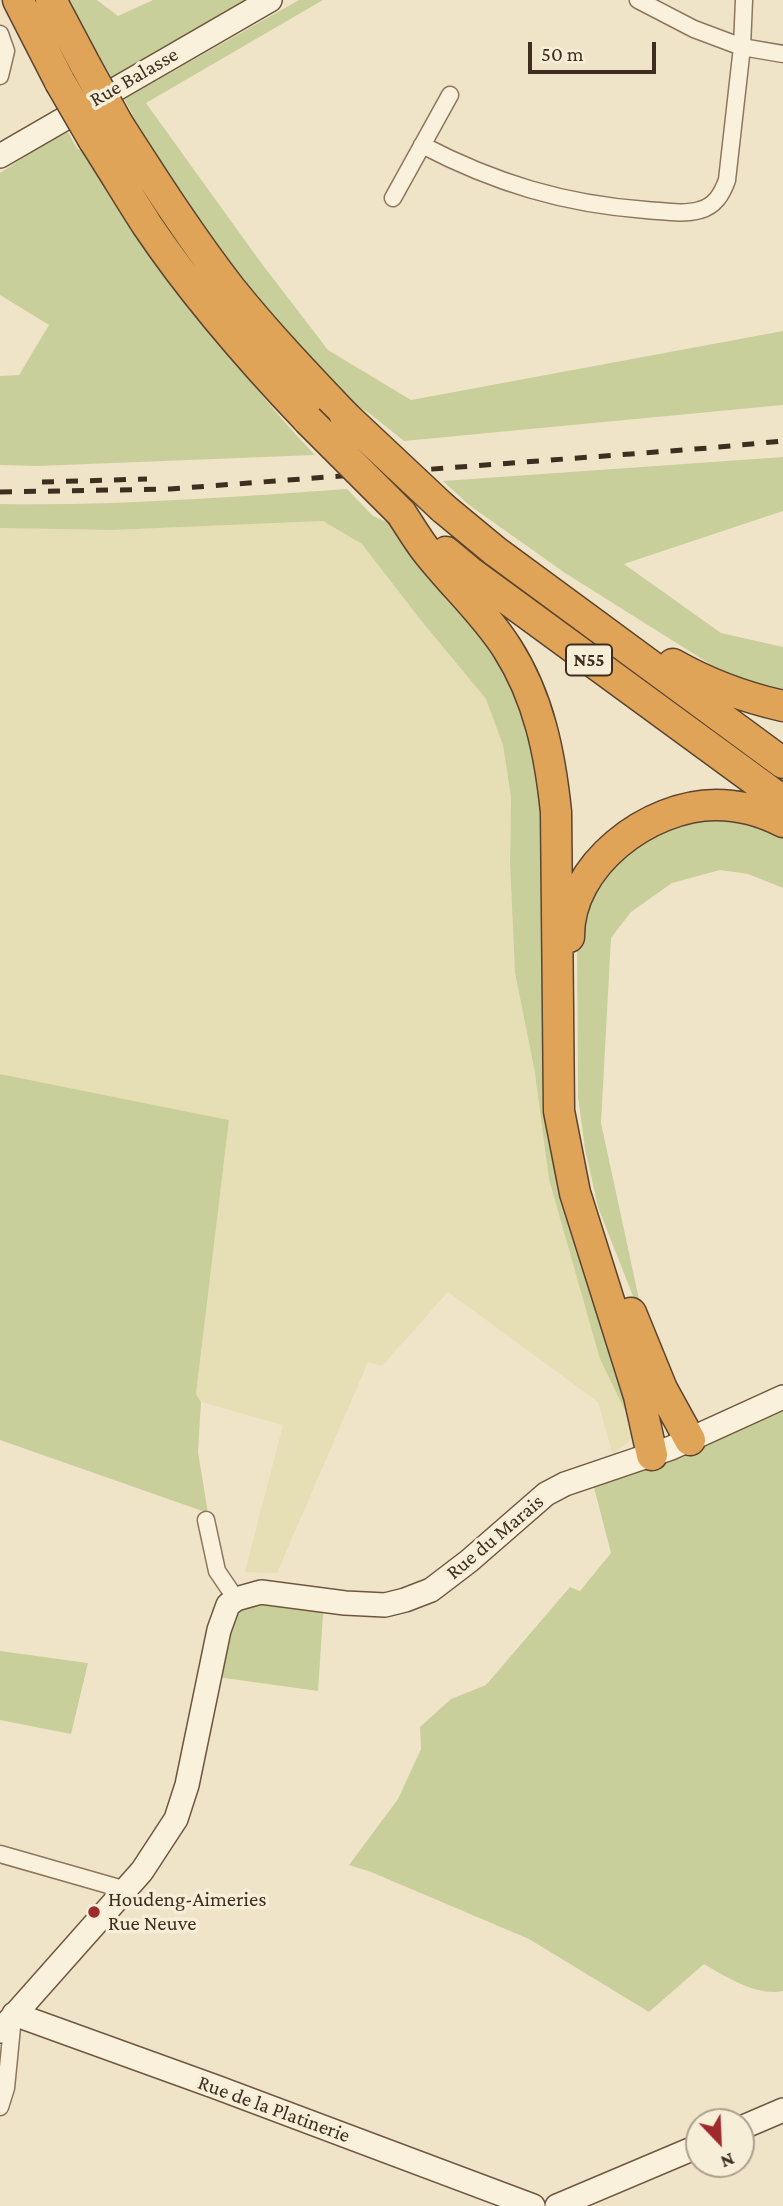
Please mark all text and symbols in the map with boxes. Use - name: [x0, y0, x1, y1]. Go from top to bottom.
- scale bar: [531, 28, 659, 72]
- street label: Rue Balasse: [85, 42, 183, 112]
- text: 50 m: [541, 42, 584, 66]
- road number: N55: [566, 645, 612, 676]
- street label: Rue du Marais: [441, 1489, 549, 1585]
- place label: Houdeng-Aimeries Rue Neuve: [108, 1887, 266, 1937]
- marker: Houdeng-Aimeries Rue Neuve: [86, 1904, 102, 1920]
- street label: Rue de la Platinerie: [195, 2070, 353, 2148]
- north arrow: [685, 2108, 755, 2178]
- text: N: [718, 2149, 738, 2173]

